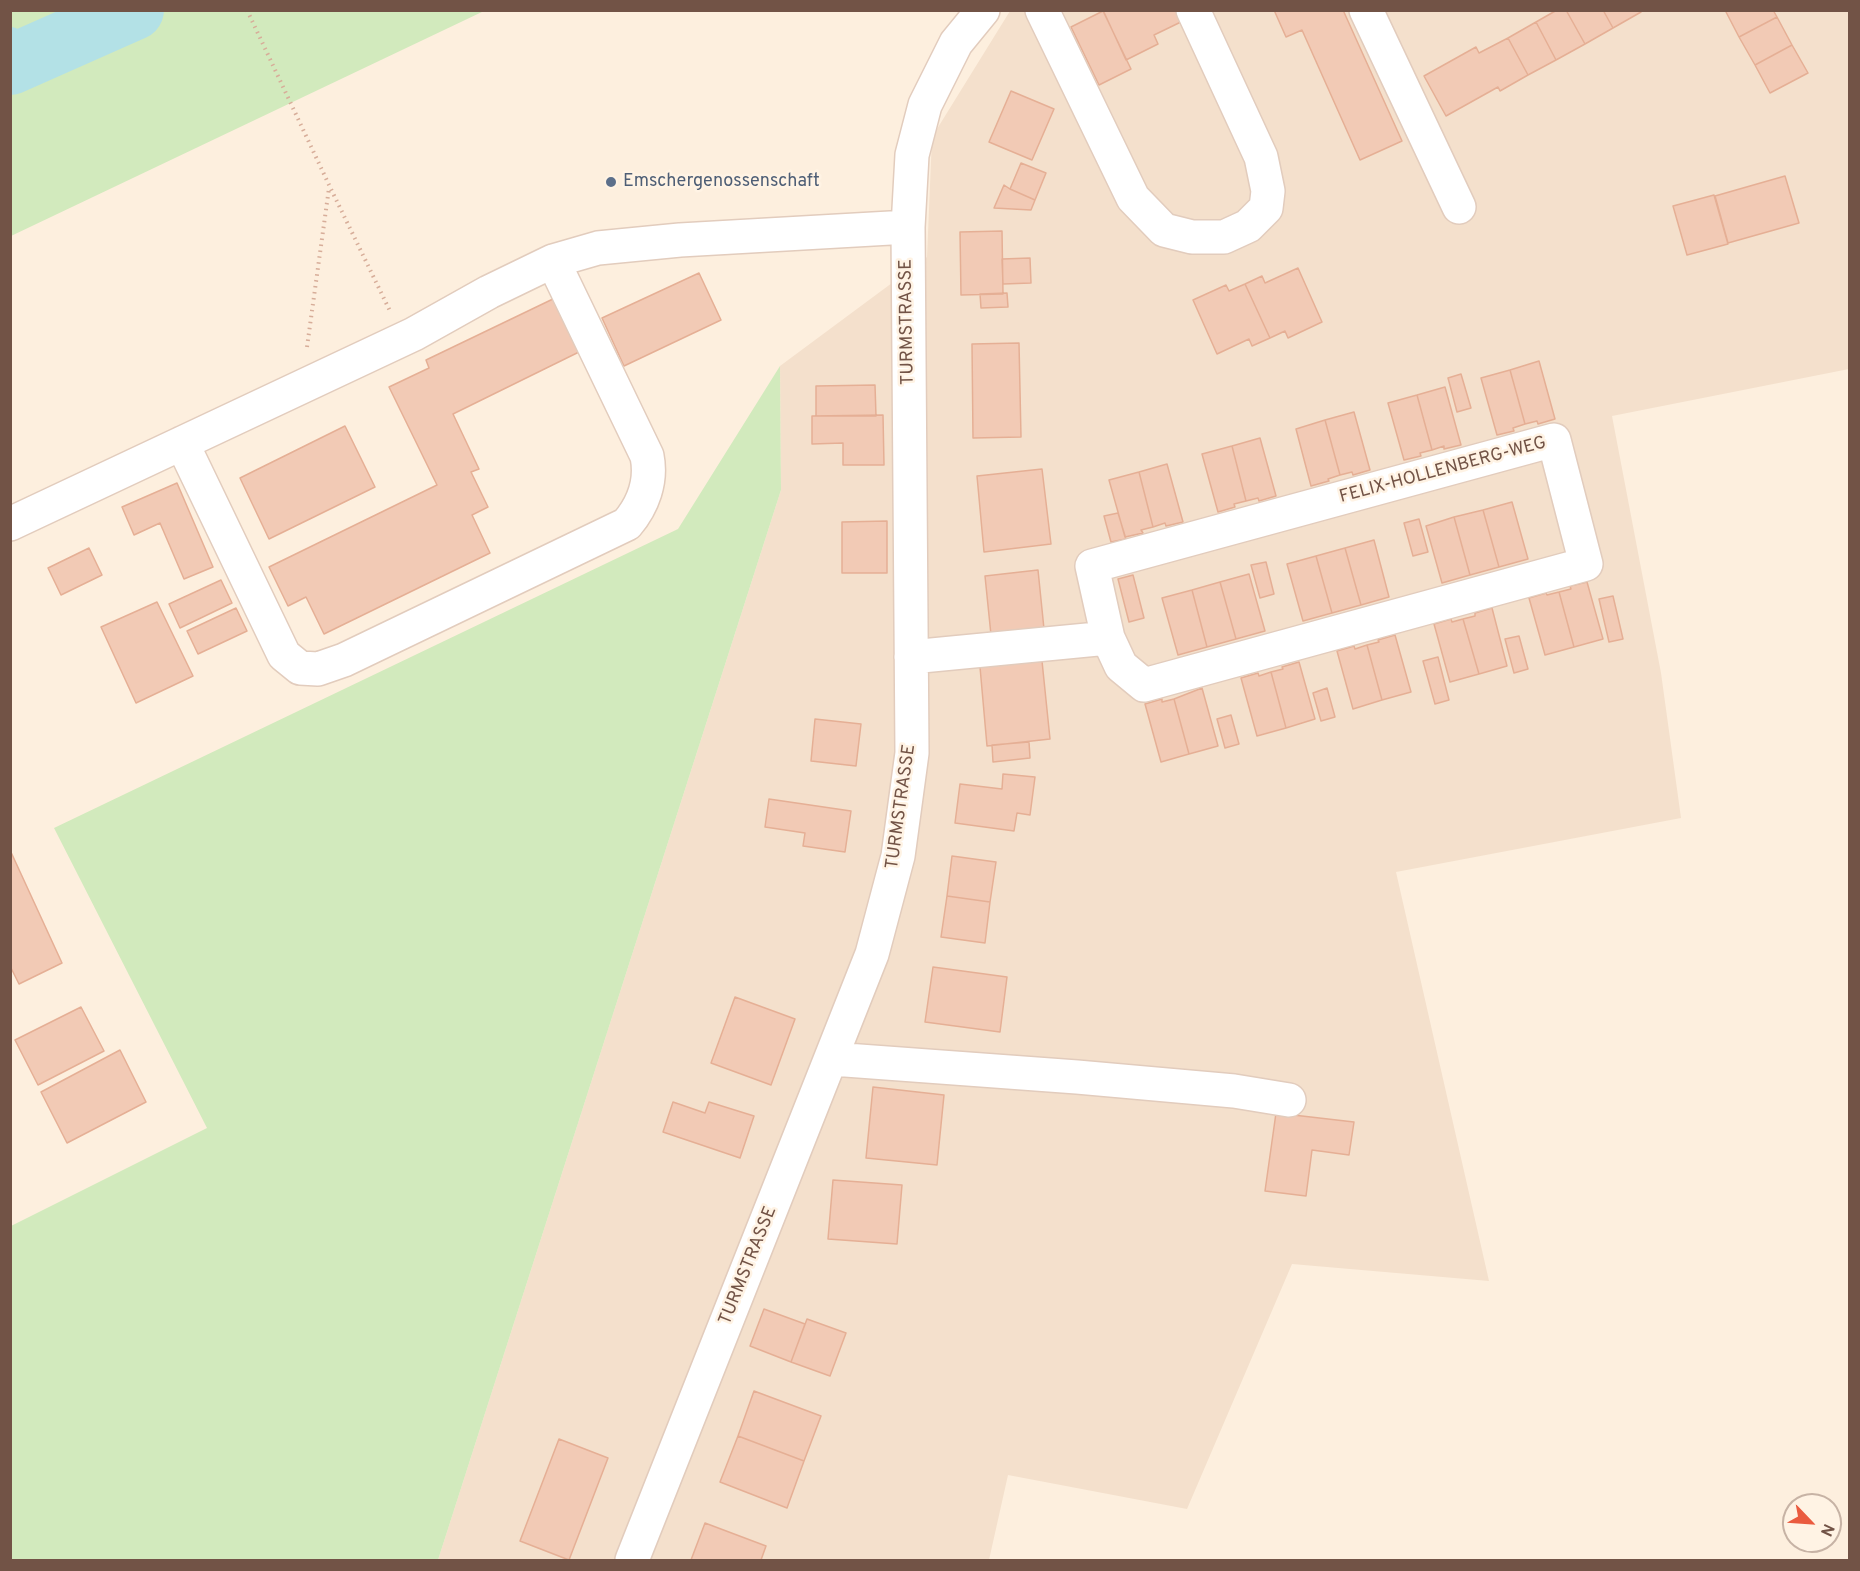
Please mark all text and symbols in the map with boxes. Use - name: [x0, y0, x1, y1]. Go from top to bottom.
- place label: Emschergenossenschaft: [623, 171, 820, 193]
- marker: Emschergenossenschaft: [604, 175, 618, 189]
- street label: TURMSTRASSE: [896, 259, 920, 385]
- street label: FELIX-HOLLENBERG-WEG: [1337, 433, 1549, 509]
- street label: TURMSTRASSE: [883, 743, 921, 871]
- street label: TURMSTRASSE: [715, 1204, 783, 1328]
- north arrow: [1782, 1493, 1842, 1553]
- text: N: [1815, 1520, 1838, 1539]

